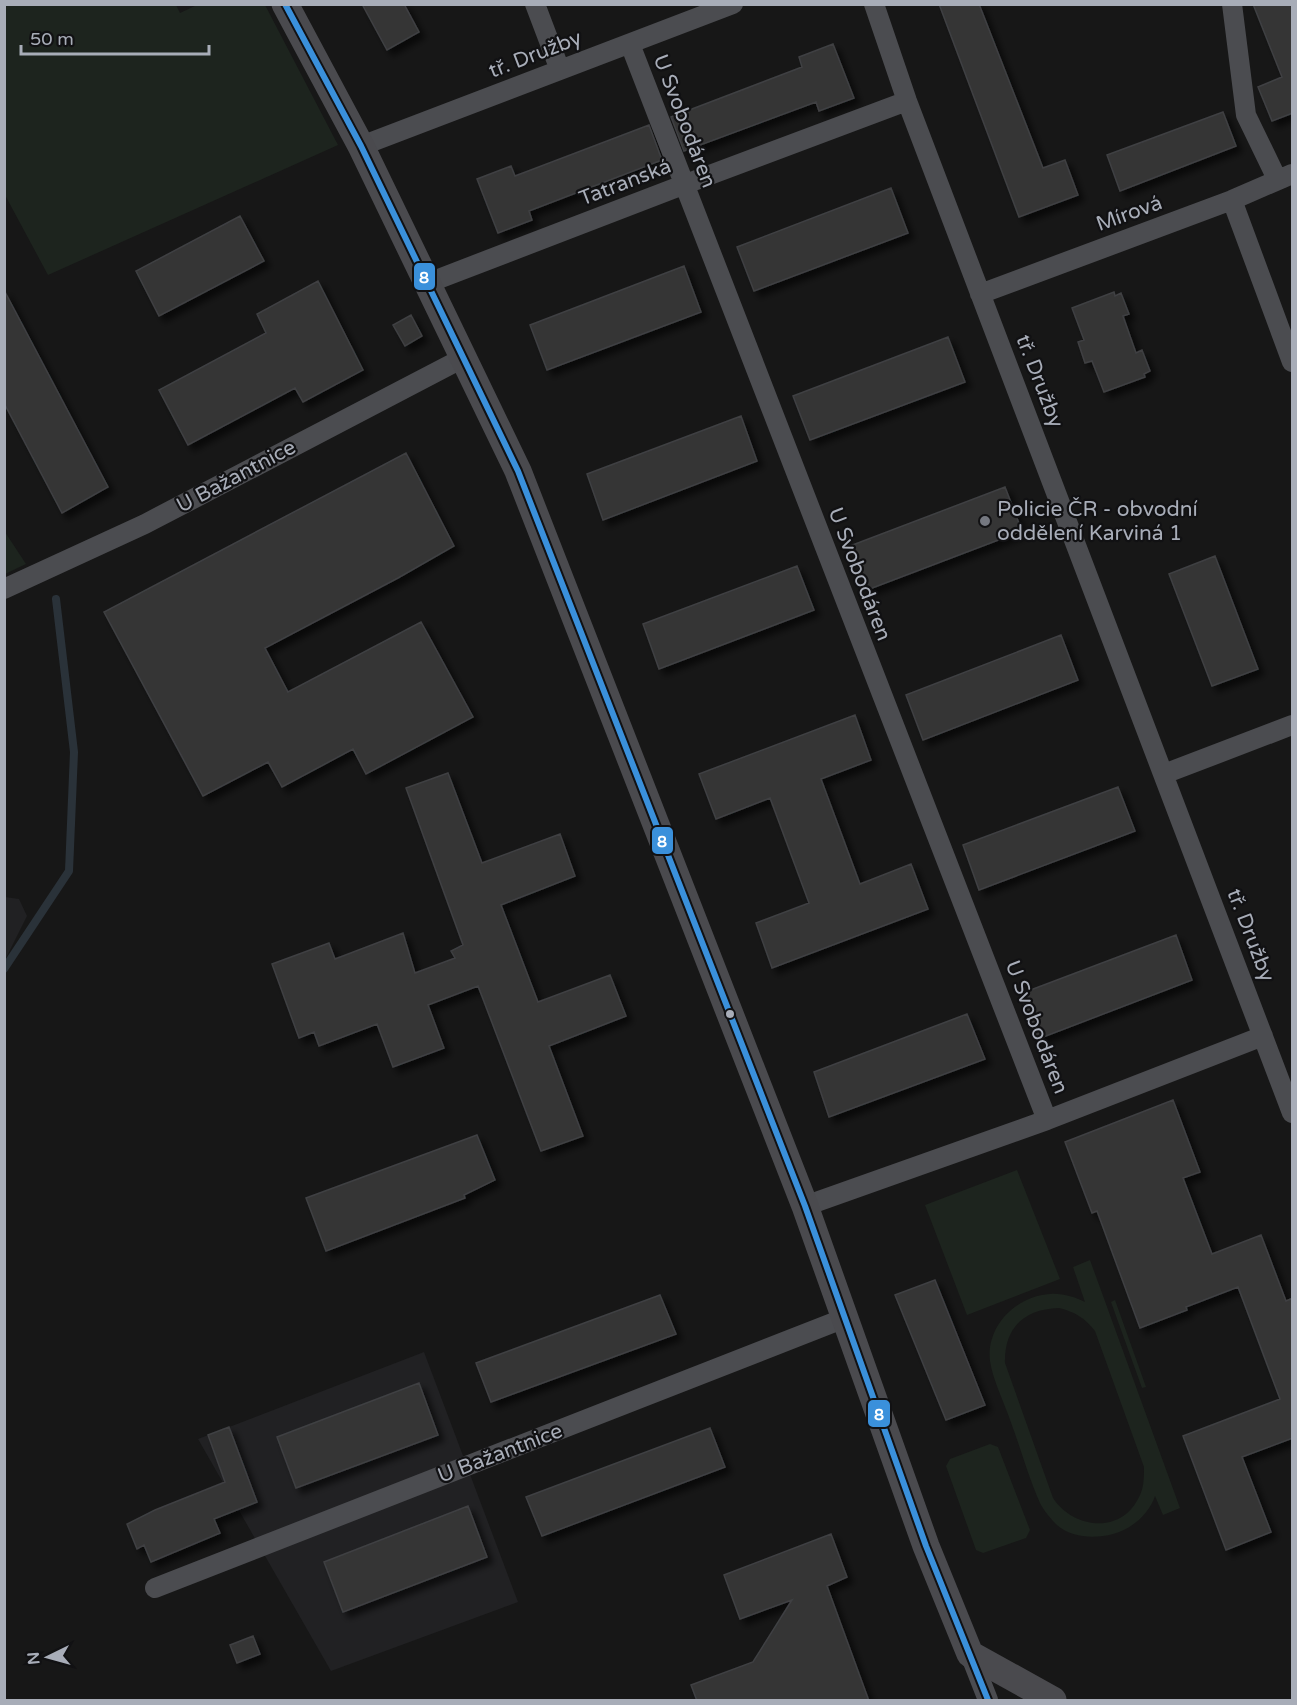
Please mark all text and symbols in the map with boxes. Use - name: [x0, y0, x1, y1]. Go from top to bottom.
- scale bar: [21, 18, 208, 56]
- street label: tř. Družby: [485, 25, 585, 84]
- text: 50 m: [30, 28, 74, 50]
- street label: U Svobodáren: [648, 51, 721, 191]
- street label: Tatranská: [576, 154, 675, 211]
- street label: Mírová: [1093, 190, 1166, 237]
- line badge: 8: [413, 262, 436, 291]
- text: 8: [419, 268, 429, 288]
- street label: tř. Družby: [1010, 331, 1069, 431]
- street label: U Bažantnice: [172, 434, 300, 518]
- place label: Policie ČR - obvodní oddělení Karviná 1: [997, 497, 1198, 546]
- street label: U Svobodáren: [823, 504, 896, 644]
- marker: Policie ČR - obvodní oddělení Karviná 1: [978, 514, 992, 528]
- line badge: 8: [651, 826, 674, 855]
- text: 8: [657, 832, 667, 852]
- street label: tř. Družby: [1221, 885, 1280, 985]
- street label: U Svobodáren: [1000, 957, 1073, 1097]
- unlabelled marker: [724, 1008, 736, 1020]
- line badge: 8: [867, 1399, 891, 1428]
- text: 8: [874, 1405, 884, 1425]
- street label: U Bažantnice: [434, 1418, 566, 1489]
- north arrow: [18, 1627, 78, 1687]
- text: N: [24, 1651, 45, 1665]

